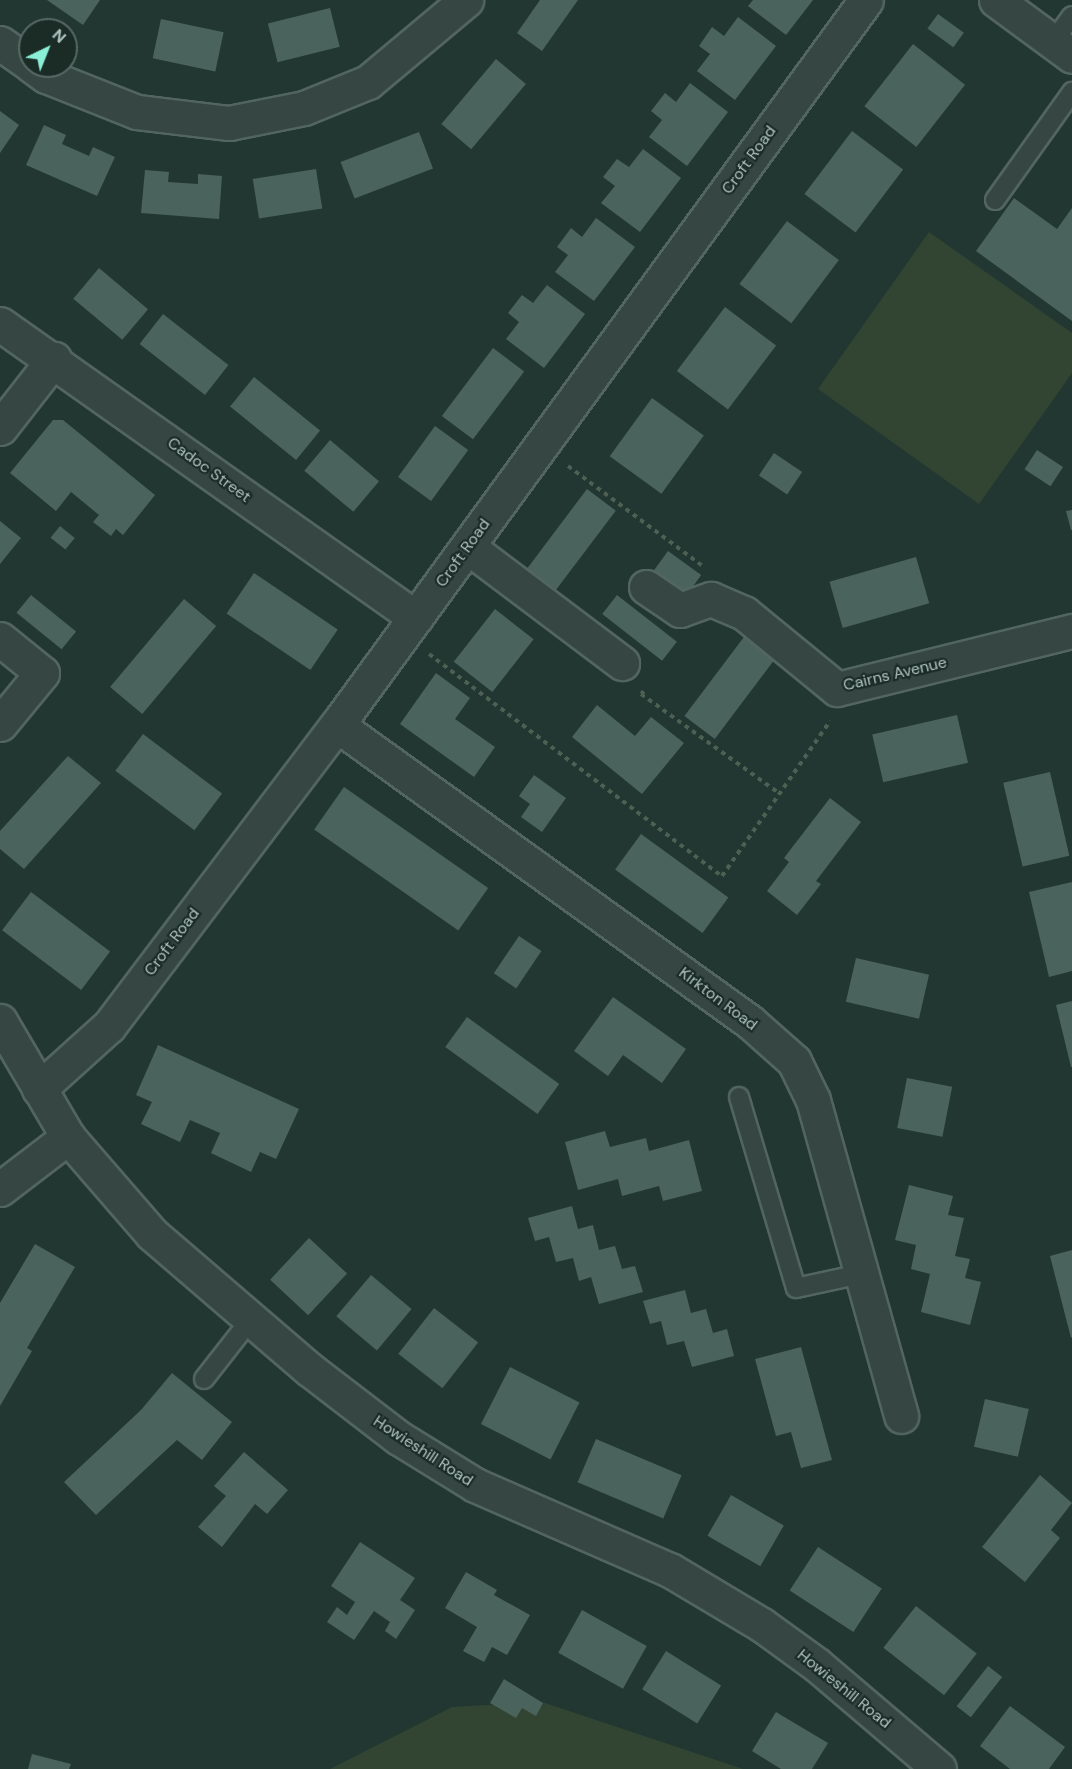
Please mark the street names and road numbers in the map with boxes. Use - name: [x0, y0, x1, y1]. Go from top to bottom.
- street label: Croft Road: [718, 122, 780, 198]
- street label: Cadoc Street: [164, 433, 254, 507]
- street label: Croft Road: [432, 515, 494, 591]
- street label: Cairns Avenue: [841, 653, 949, 695]
- street label: Croft Road: [140, 904, 204, 980]
- street label: Kirkton Road: [675, 963, 761, 1035]
- street label: Howieshill Road: [370, 1412, 476, 1490]
- street label: Howieshill Road: [793, 1645, 895, 1733]

